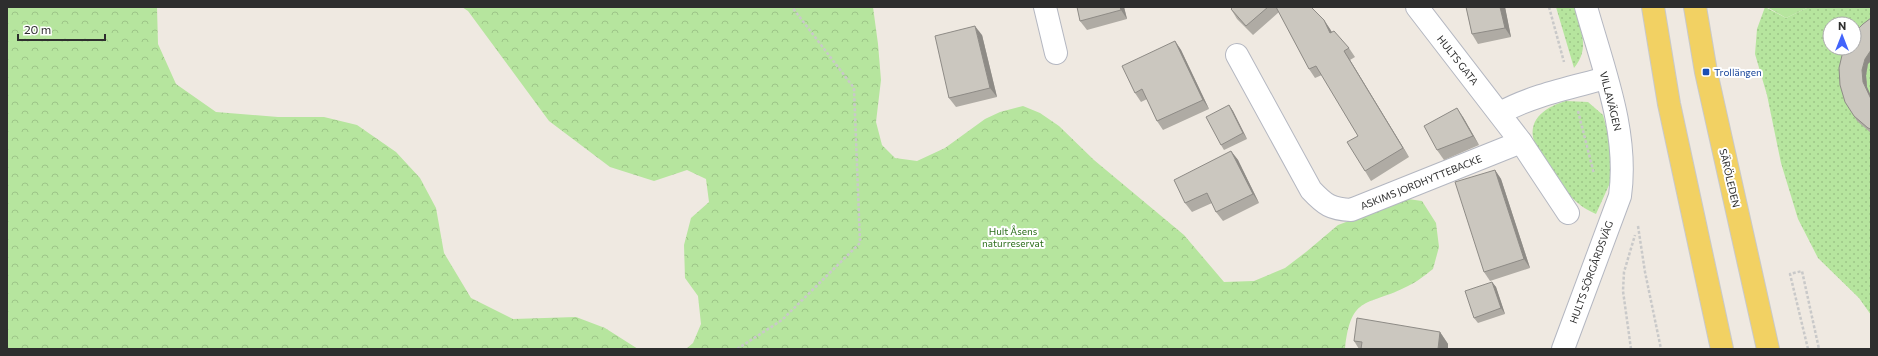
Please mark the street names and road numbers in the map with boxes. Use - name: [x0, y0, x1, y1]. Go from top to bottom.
- street label: HULTS GATA: [1435, 33, 1481, 87]
- street label: VILLAVÄGEN: [1598, 70, 1624, 132]
- street label: SÄRÖLEDEN: [1717, 147, 1743, 209]
- street label: ASKIMS JORDHYTTEBACKE: [1358, 152, 1484, 212]
- street label: HULTS SÖRGÅRDSVÄG: [1567, 219, 1615, 325]

